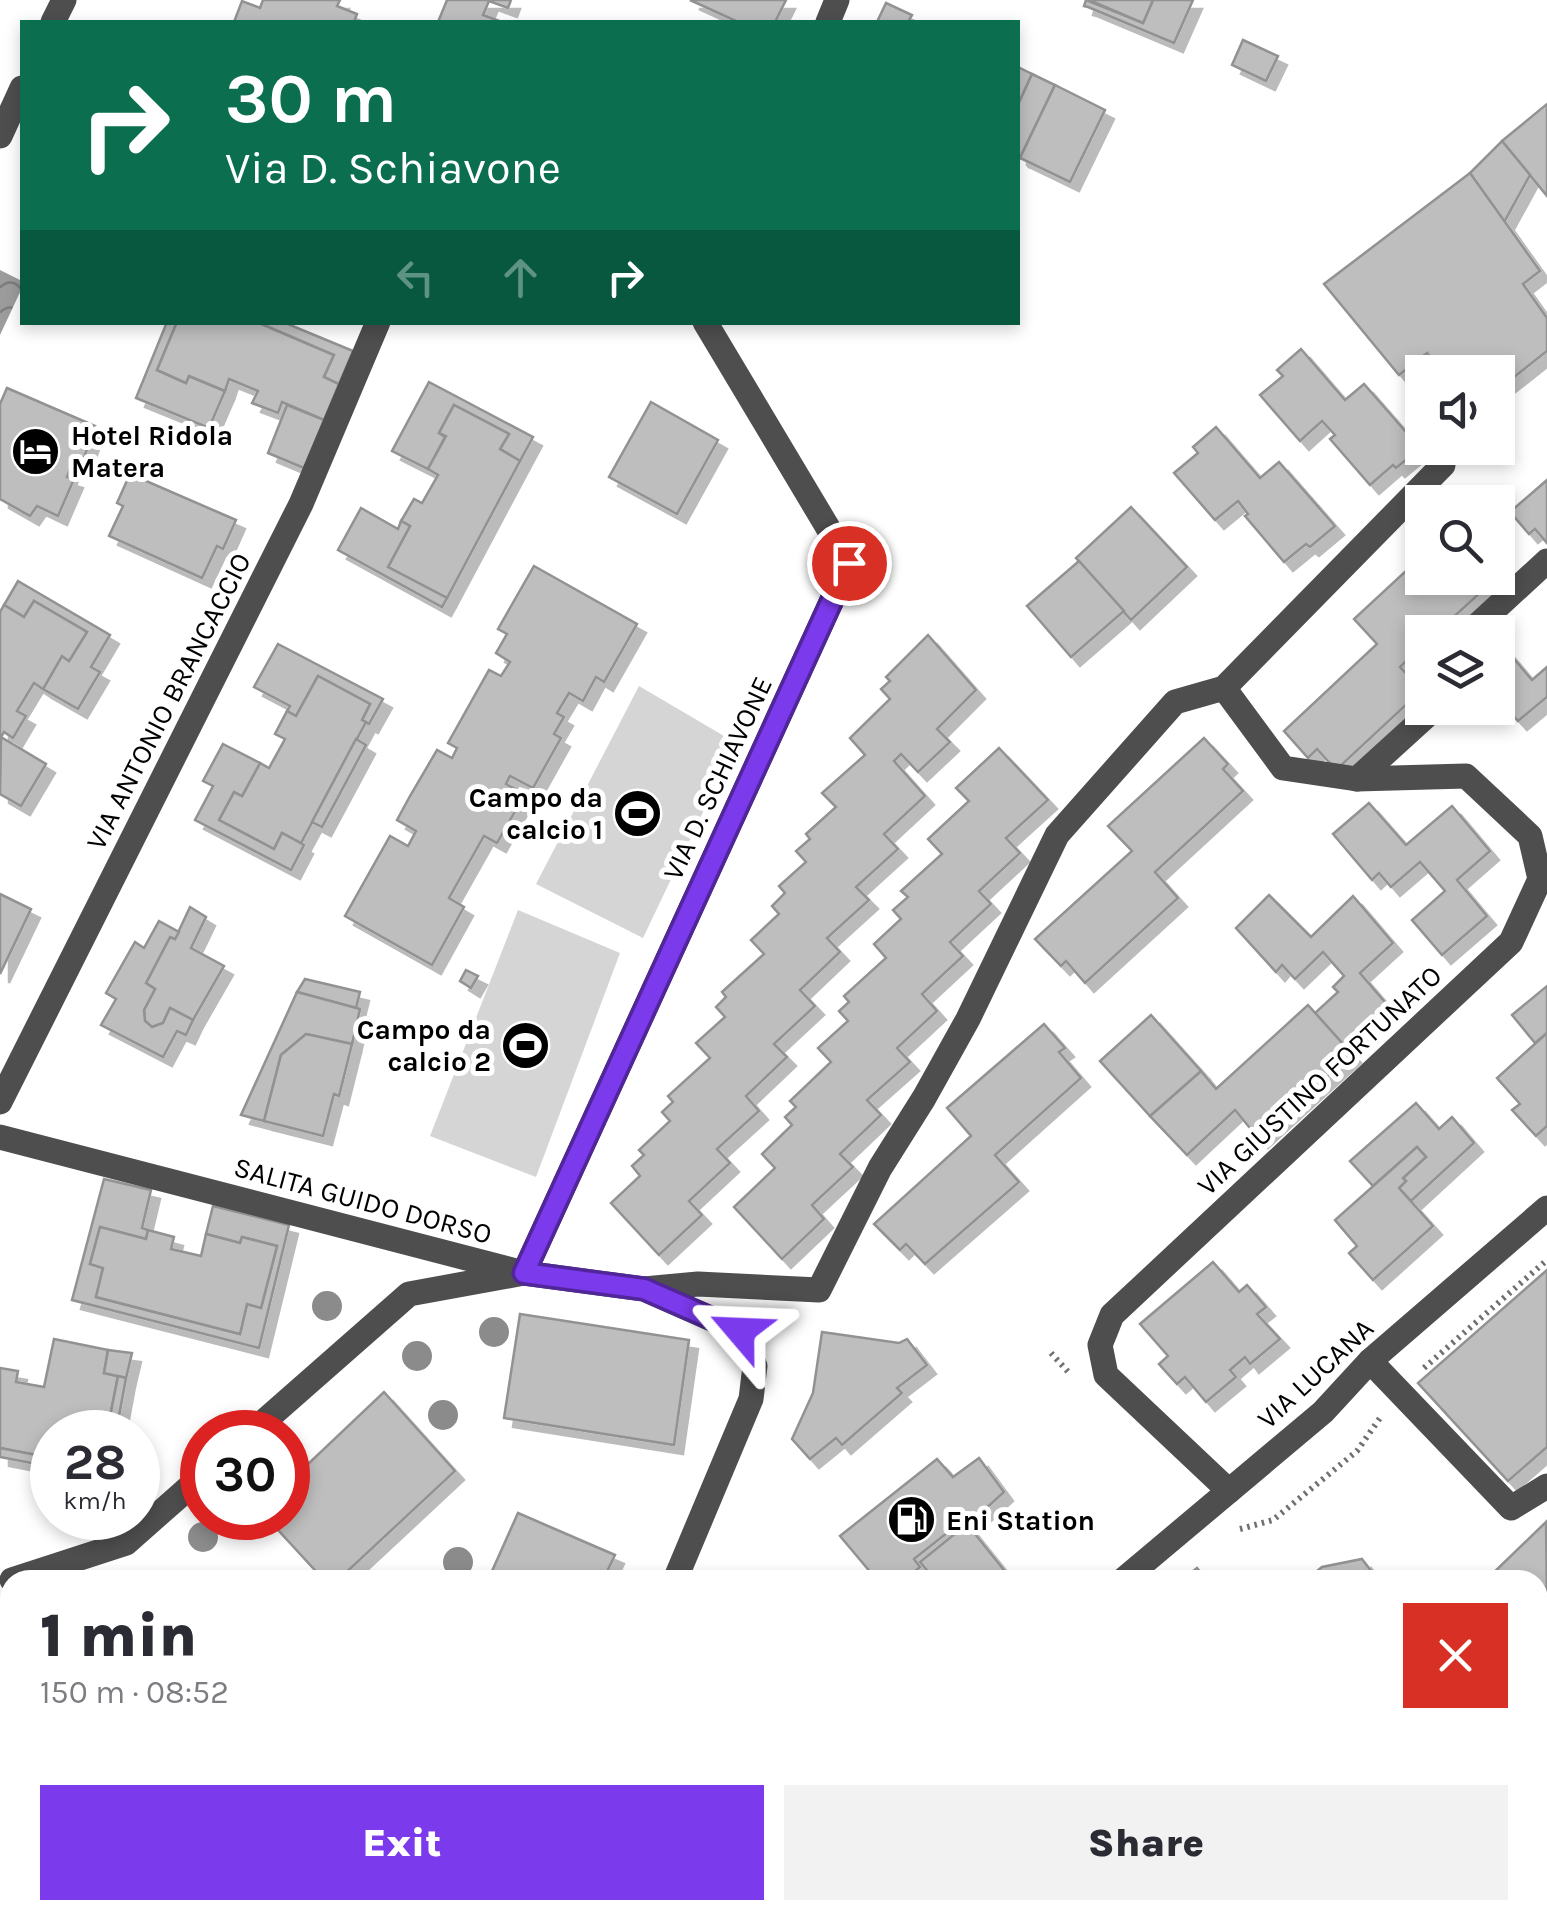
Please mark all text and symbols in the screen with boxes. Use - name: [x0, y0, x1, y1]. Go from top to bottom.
- text: 30 m: [225, 58, 397, 140]
- icon: right: [60, 60, 190, 190]
- text: Via D. Schiavone: [225, 142, 561, 194]
- icon: left: [388, 250, 443, 305]
- icon: ahead: [493, 250, 548, 305]
- icon: right: [598, 250, 653, 305]
- map controls: [1405, 355, 1515, 725]
- button: sound: [1405, 355, 1515, 465]
- place label: Hotel Ridola Matera: [71, 419, 233, 484]
- hotel icon: Hotel Ridola Matera: [10, 425, 62, 477]
- button: search: [1405, 485, 1515, 595]
- pin: [807, 521, 892, 606]
- icon: arrive: [822, 536, 877, 591]
- street label: VIA ANTONIO BRANCACCIO: [79, 547, 258, 855]
- button: layers: [1405, 615, 1515, 725]
- street label: VIA D. SCHIAVONE: [656, 671, 779, 885]
- place label: Campo da calcio 1: [469, 781, 603, 846]
- sports icon: Campo da calcio 1: [612, 787, 664, 839]
- street label: VIA GIUSTINO FORTUNATO: [1191, 959, 1448, 1202]
- place label: Campo da calcio 2: [357, 1013, 491, 1078]
- sports icon: Campo da calcio 2: [500, 1019, 552, 1071]
- street label: SALITA GUIDO DORSO: [230, 1150, 495, 1251]
- position arrow: [688, 1279, 792, 1383]
- street label: VIA LUCANA: [1251, 1311, 1380, 1435]
- speed limit sign: 30: [180, 1410, 310, 1540]
- text: 28: [64, 1433, 126, 1492]
- text: km/h: [63, 1486, 127, 1515]
- fuel station icon: Eni Station: [885, 1494, 937, 1546]
- place label: Eni Station: [946, 1504, 1095, 1537]
- text: 1 min: [40, 1601, 197, 1671]
- button: close: [1403, 1603, 1508, 1708]
- text: 150 m · 08:52: [40, 1674, 229, 1711]
- button: Exit: [40, 1785, 764, 1900]
- button: Share: [784, 1785, 1508, 1900]

